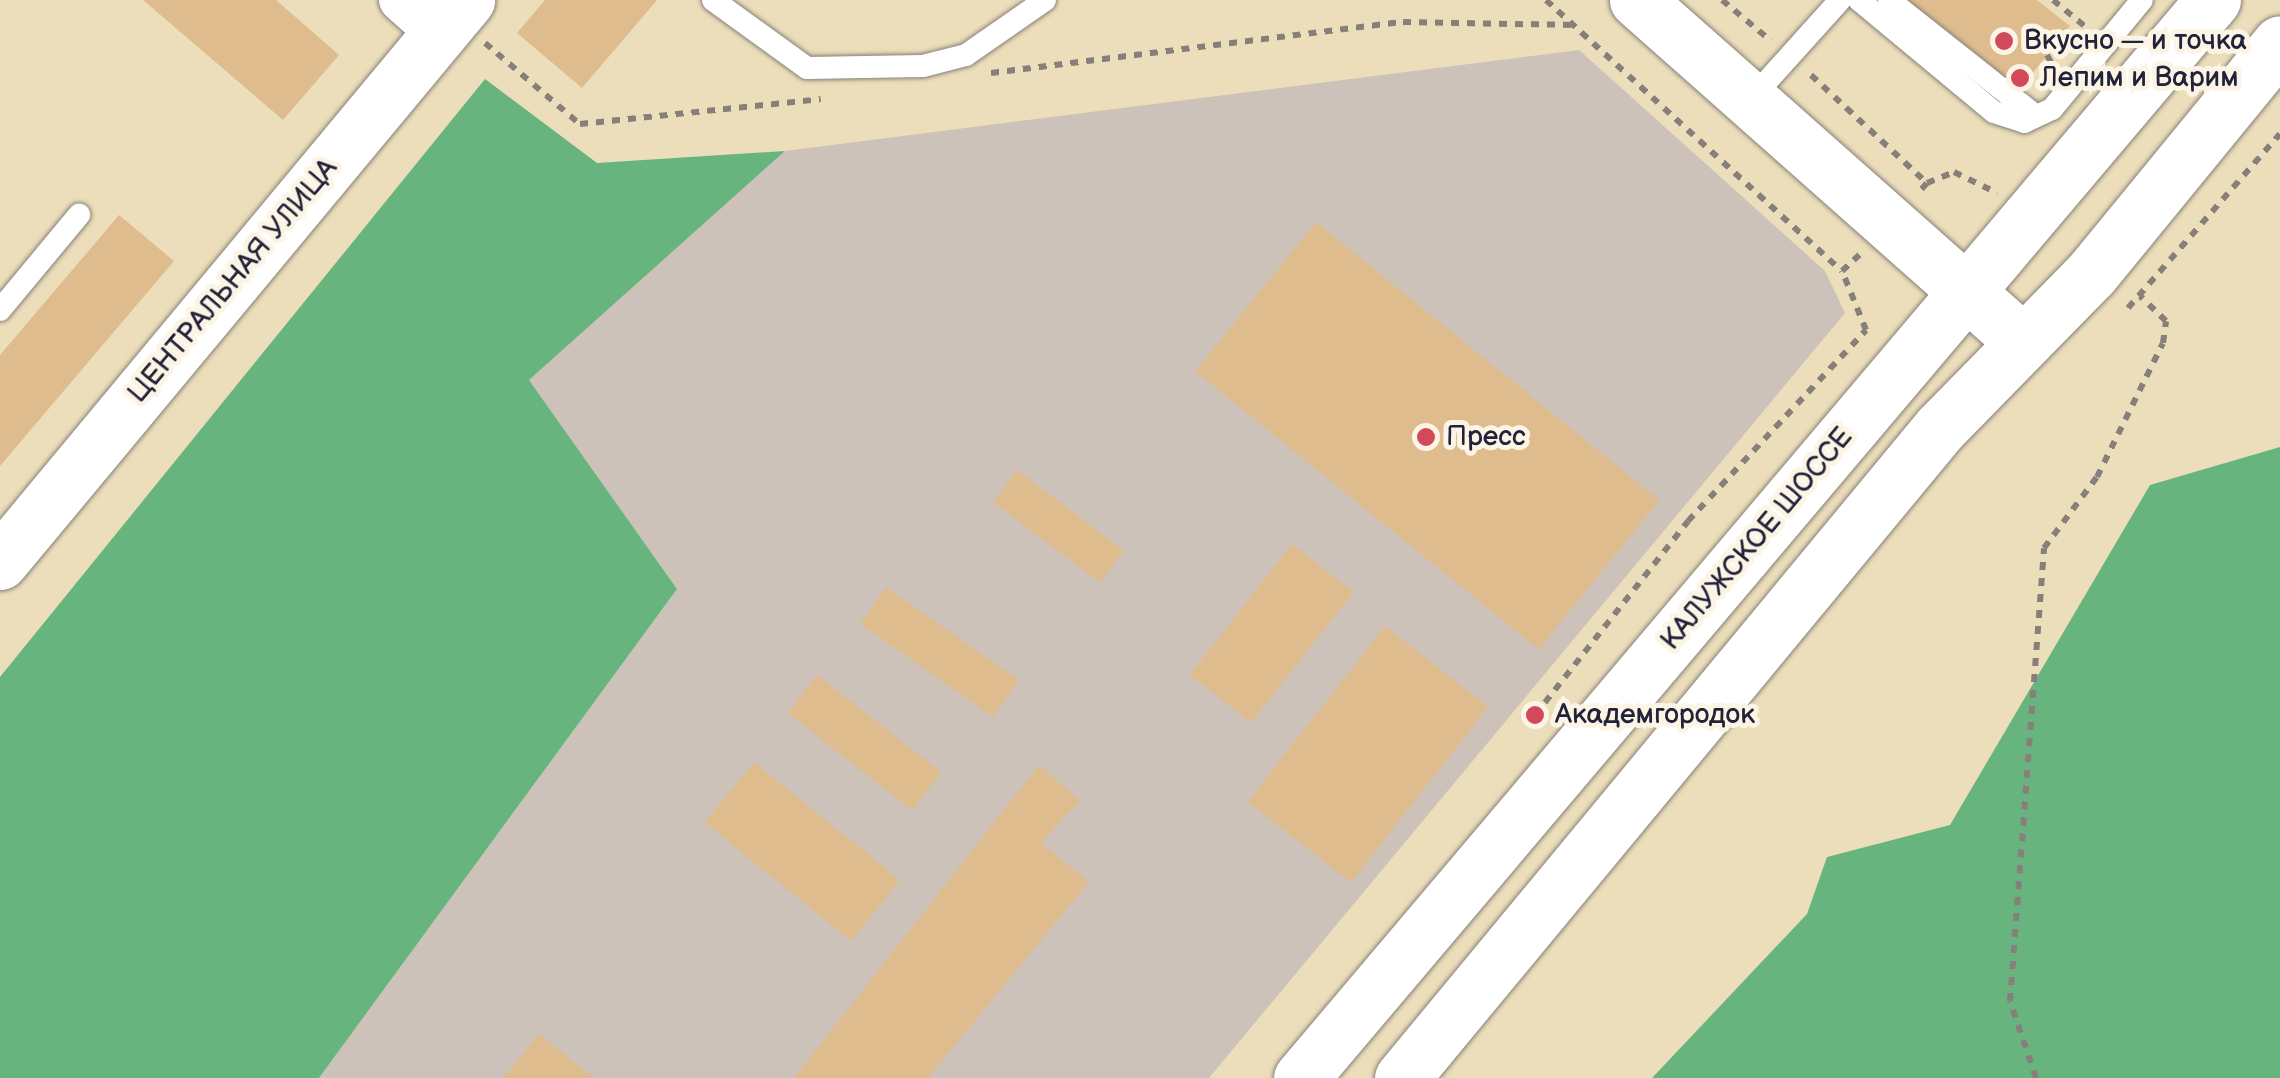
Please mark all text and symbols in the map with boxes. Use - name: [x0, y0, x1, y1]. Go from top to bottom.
- place label: Вкусно — и точка: [2024, 24, 2249, 58]
- marker: Вкусно — и точка: [1993, 30, 2015, 52]
- place label: Лепим и Варим: [2040, 61, 2239, 95]
- marker: Лепим и Варим: [2009, 67, 2031, 89]
- street label: ЦЕНТРАЛЬНАЯ УЛИЦА: [121, 152, 345, 410]
- place label: Пресс: [1446, 420, 1526, 454]
- street label: КАЛУЖСКОЕ ШОССЕ: [1654, 421, 1860, 657]
- marker: Пресс: [1415, 426, 1437, 448]
- place label: Академгородок: [1555, 698, 1755, 732]
- marker: Академгородок: [1524, 704, 1546, 726]

